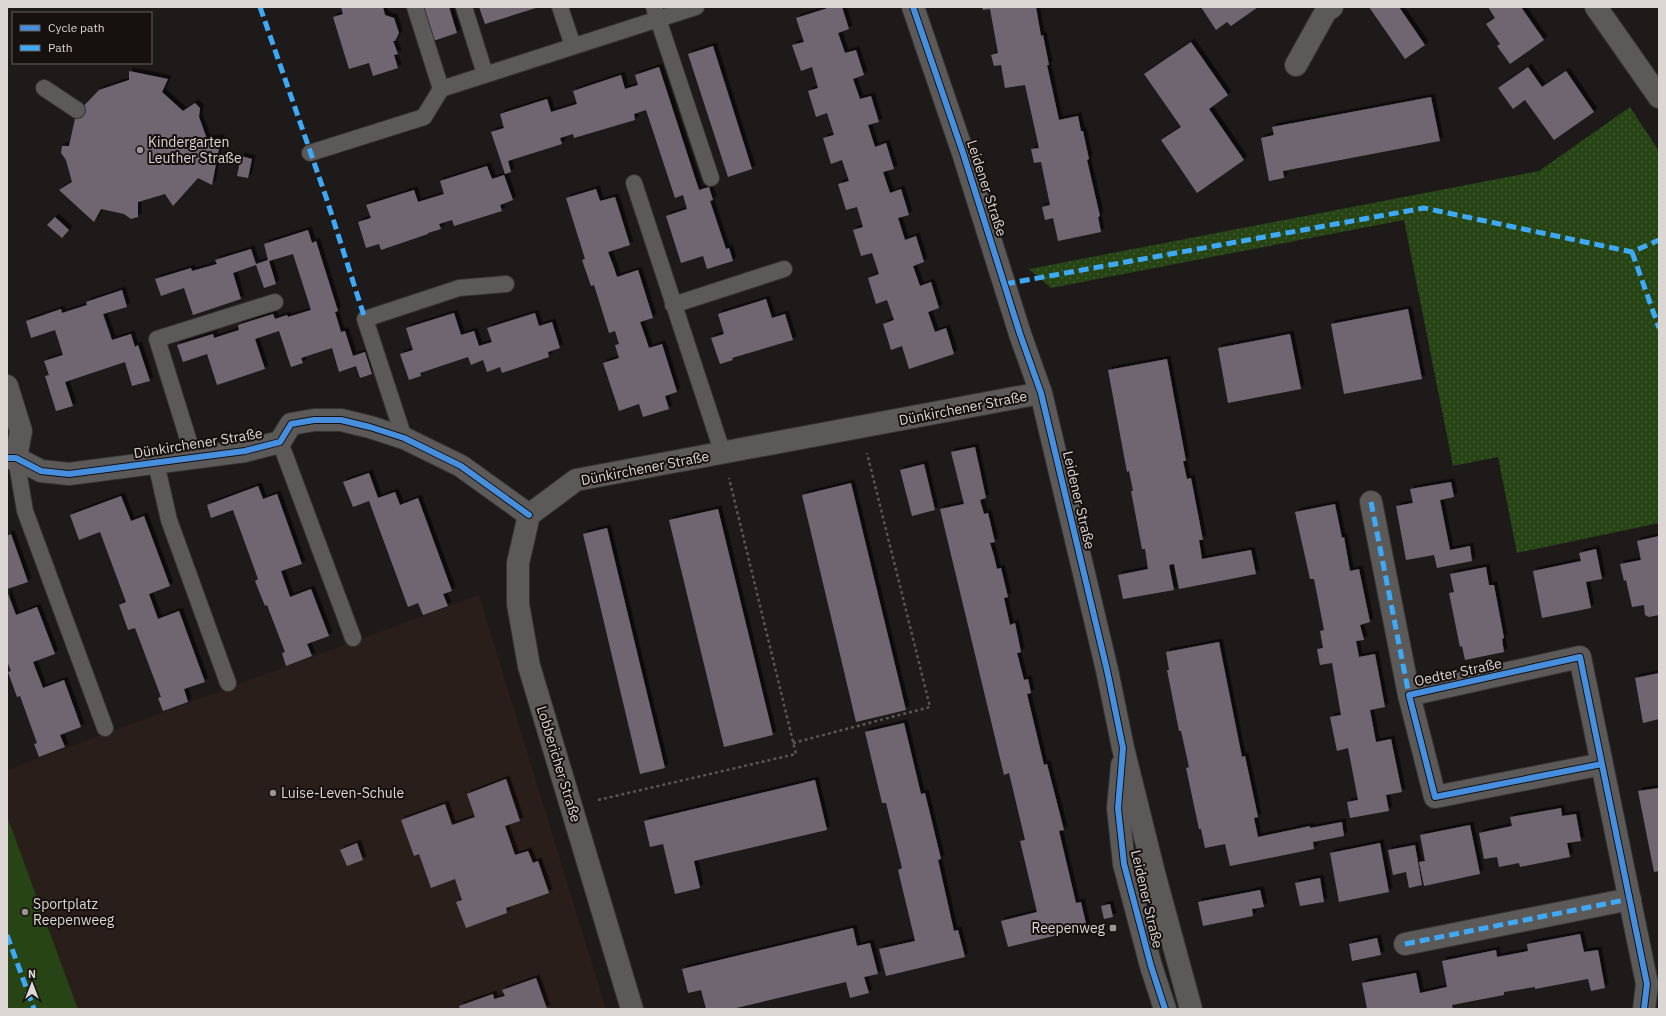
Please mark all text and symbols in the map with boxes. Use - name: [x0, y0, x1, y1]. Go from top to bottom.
- legend: [12, 12, 152, 64]
- text: Cycle path: [48, 20, 105, 35]
- text: Path: [48, 40, 73, 55]
- place label: Kindergarten Leuther Straße: [148, 133, 242, 167]
- street label: Leidener Straße: [963, 138, 1011, 239]
- marker: Kindergarten Leuther Straße: [135, 145, 145, 155]
- street label: Dünkirchener Straße: [897, 387, 1029, 429]
- street label: Dünkirchener Straße: [132, 424, 264, 462]
- street label: Dünkirchener Straße: [579, 447, 711, 489]
- street label: Leidener Straße: [1059, 449, 1099, 551]
- street label: Oedter Straße: [1413, 654, 1504, 690]
- street label: Lobbericher Straße: [533, 704, 585, 825]
- place label: Luise-Leven-Schule: [281, 784, 405, 802]
- marker: Luise-Leven-Schule: [268, 788, 278, 798]
- street label: Leidener Straße: [1127, 848, 1167, 950]
- place label: Sportplatz Reepenweeg: [33, 895, 115, 929]
- marker: Sportplatz Reepenweeg: [20, 907, 30, 917]
- place label: Reepenweg: [1031, 919, 1106, 937]
- marker: Reepenweg: [1108, 923, 1118, 933]
- north arrow: [12, 964, 52, 1004]
- text: N: [28, 967, 36, 981]

